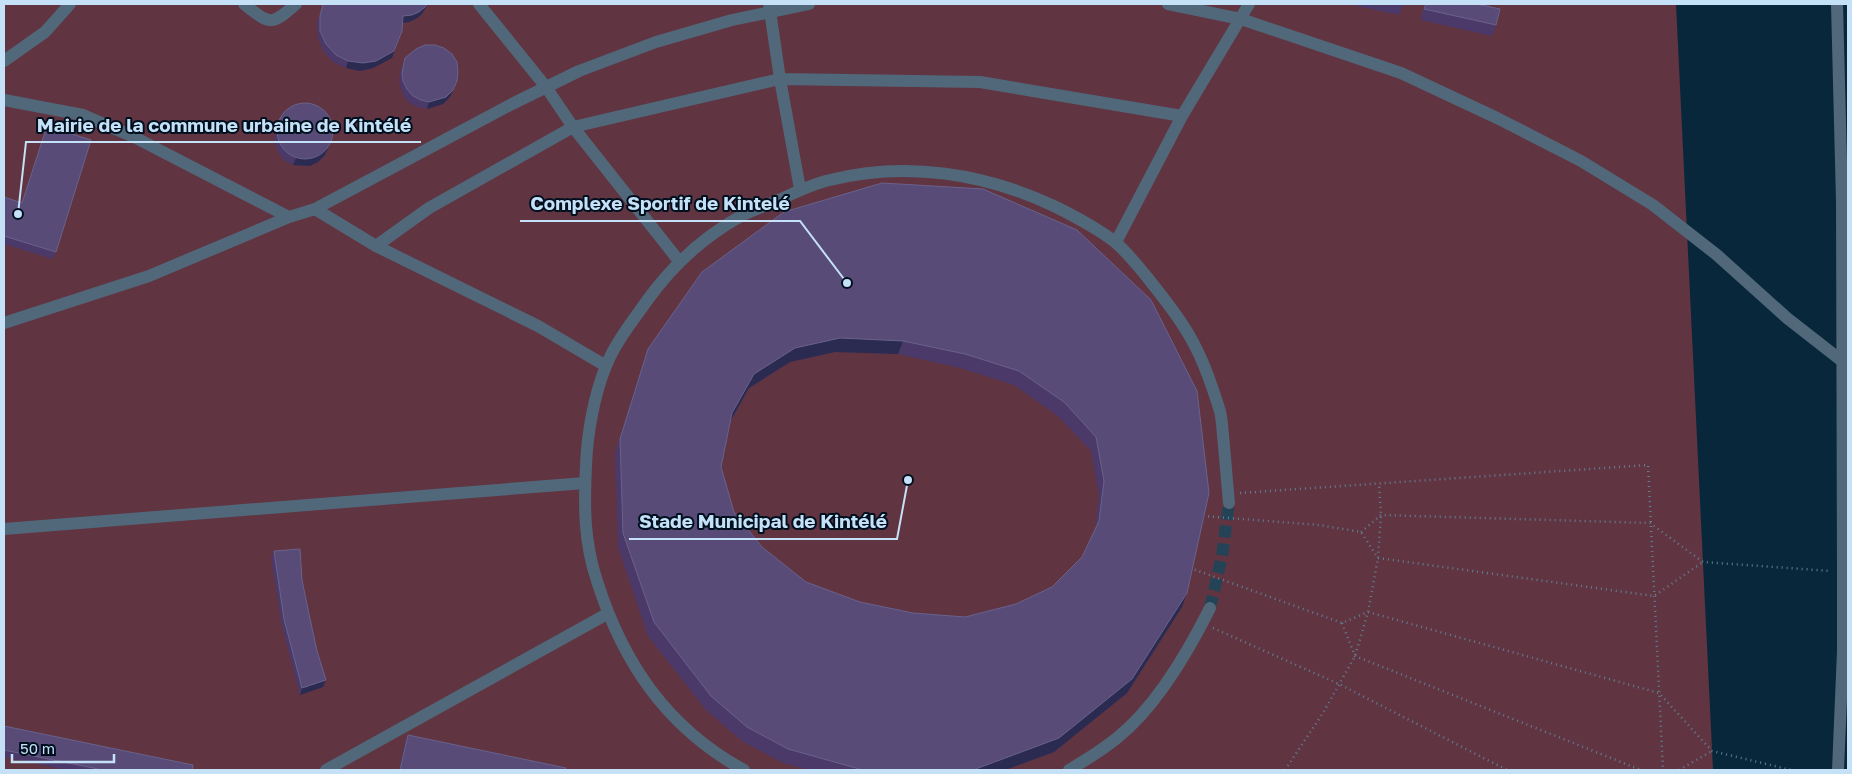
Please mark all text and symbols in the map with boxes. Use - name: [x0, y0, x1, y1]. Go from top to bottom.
- callout: Mairie de la commune urbaine de Kintélé: [26, 108, 421, 142]
- text: Mairie de la commune urbaine de Kintélé: [37, 113, 411, 136]
- callout: Complexe Sportif de Kintelé: [520, 187, 800, 221]
- text: Complexe Sportif de Kintelé: [530, 191, 790, 214]
- callout: Stade Municipal de Kintélé: [629, 505, 897, 539]
- text: Stade Municipal de Kintélé: [639, 509, 887, 532]
- scale bar: [12, 732, 115, 764]
- text: 50 m: [20, 739, 55, 757]

